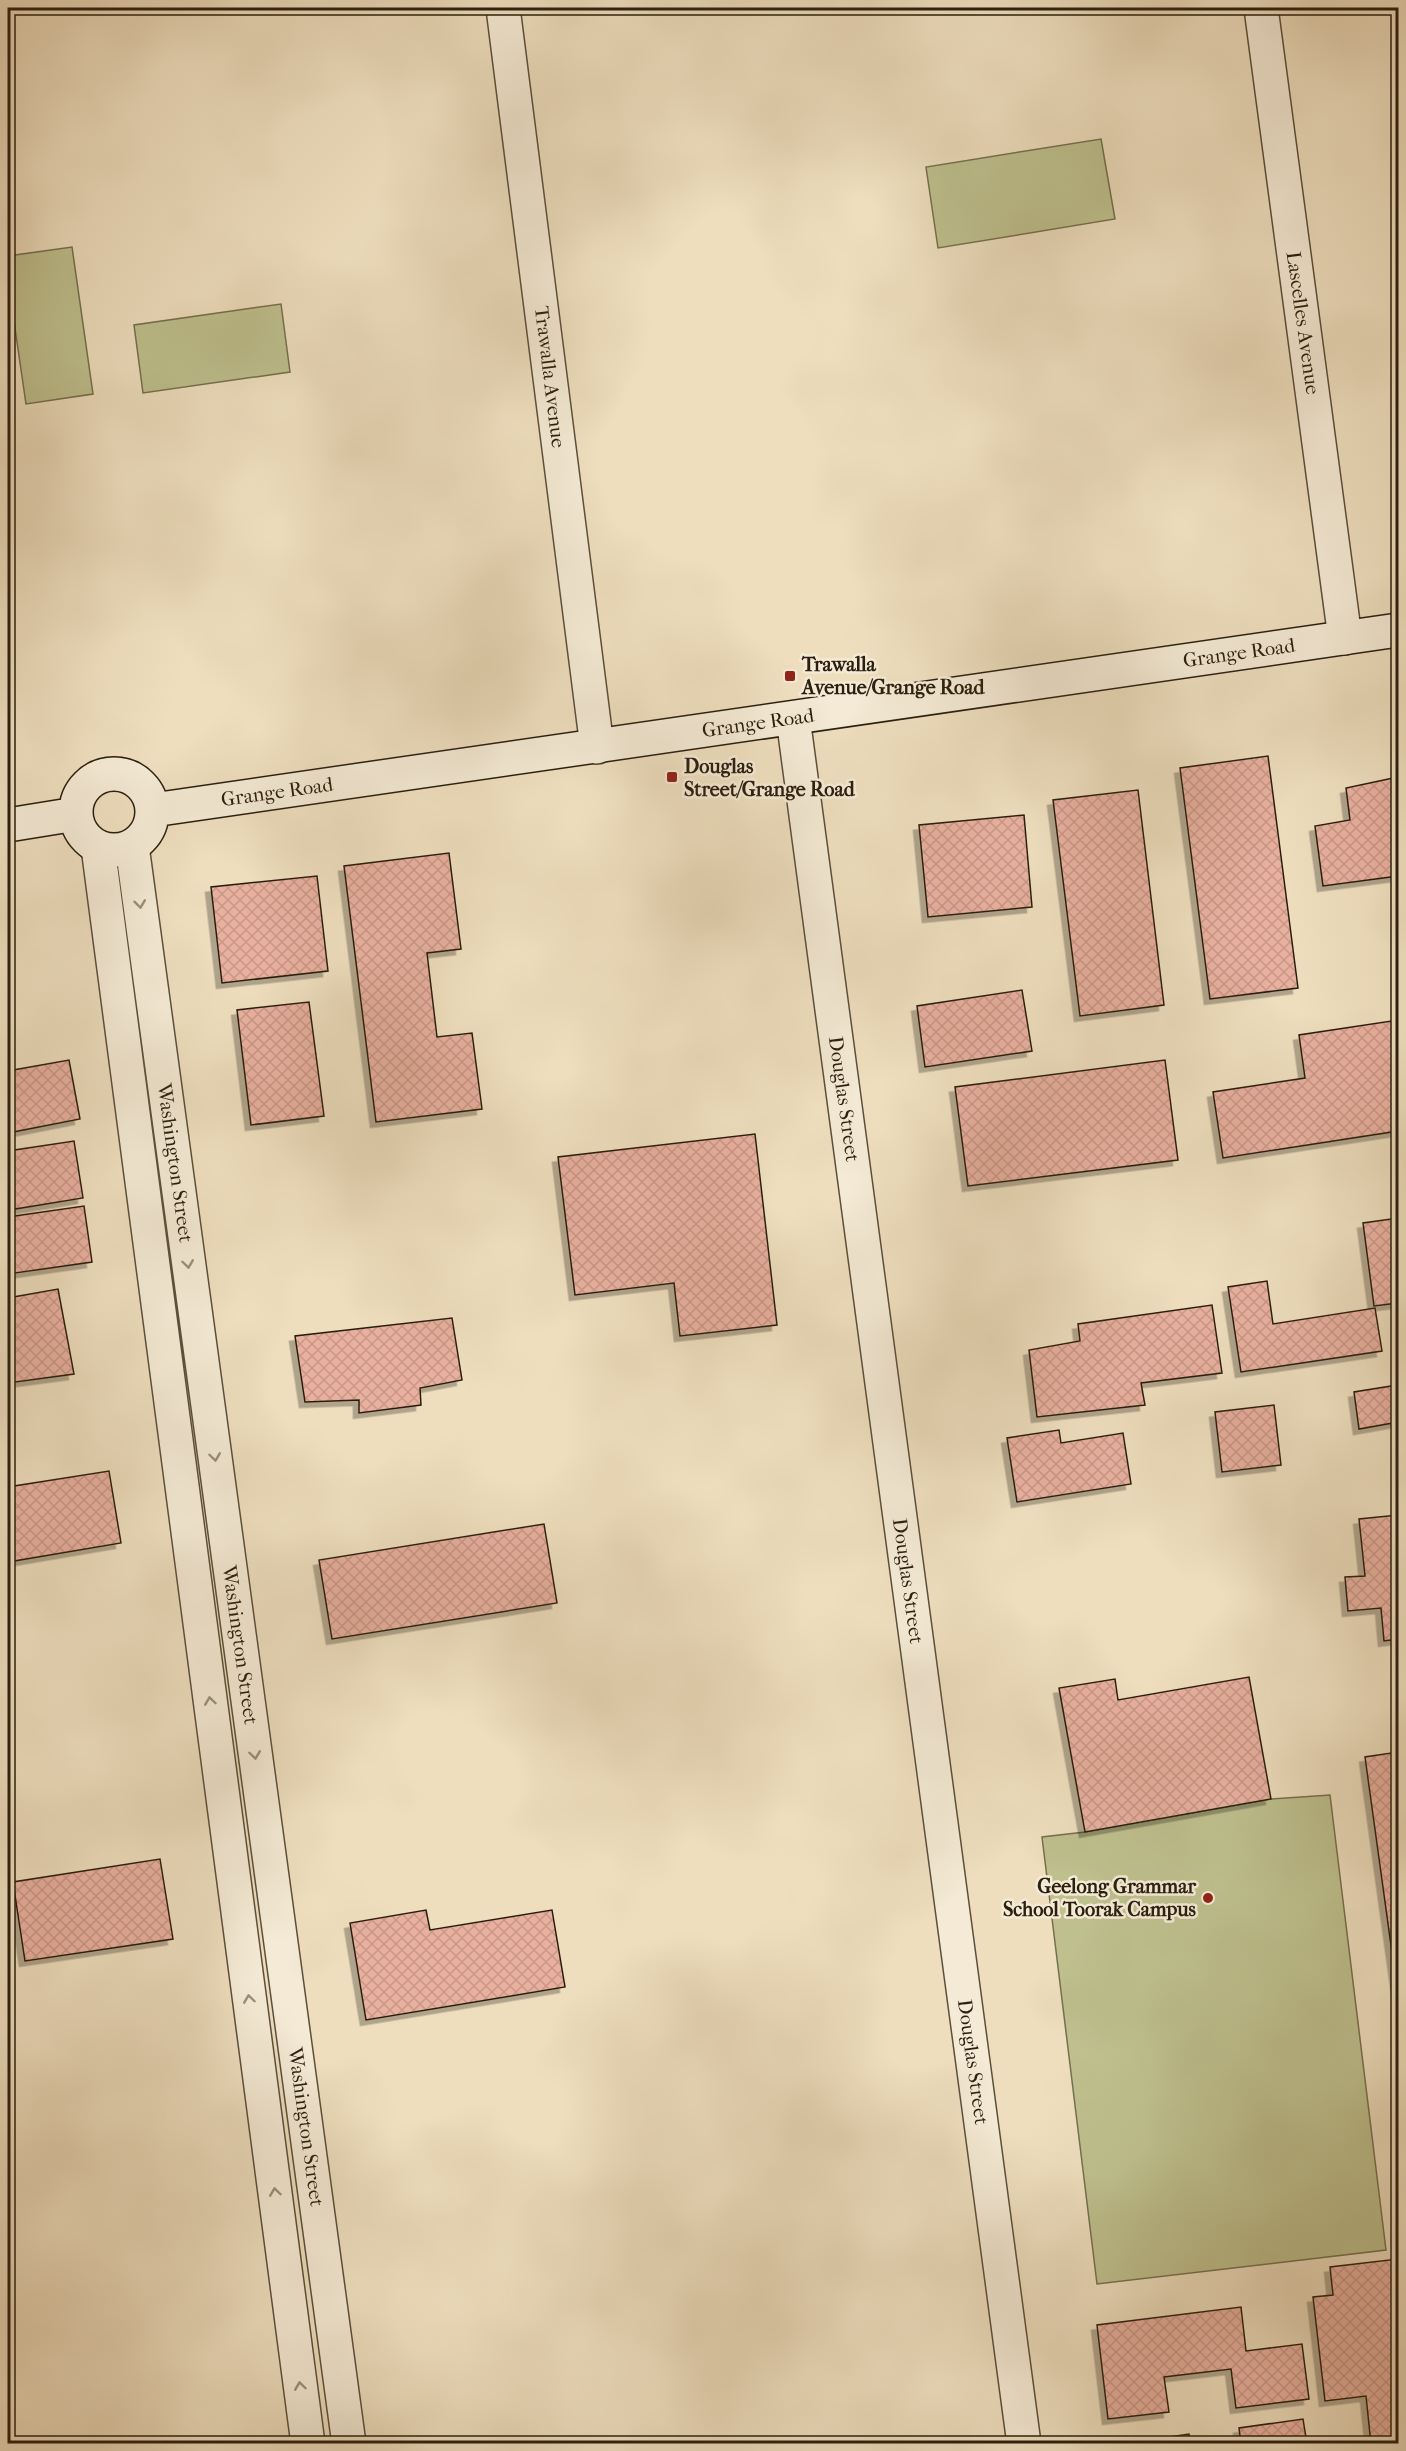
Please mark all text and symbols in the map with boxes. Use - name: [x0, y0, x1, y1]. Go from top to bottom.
- street label: Lascelles Avenue: [1282, 250, 1324, 396]
- street label: Trawalla Avenue: [530, 305, 570, 449]
- street label: Grange Road: [1181, 634, 1298, 672]
- place label: Trawalla Avenue/Grange Road: [800, 653, 985, 699]
- marker: Trawalla Avenue/Grange Road: [783, 669, 797, 683]
- street label: Grange Road: [700, 704, 817, 742]
- place label: Douglas Street/Grange Road: [684, 755, 856, 801]
- marker: Douglas Street/Grange Road: [665, 770, 679, 784]
- street label: Grange Road: [219, 773, 336, 811]
- one-way arrow: [133, 900, 145, 909]
- street label: Douglas Street: [824, 1035, 864, 1163]
- street label: Washington Street: [152, 1081, 198, 1244]
- one-way arrow: [182, 1259, 194, 1269]
- one-way arrow: [208, 1453, 220, 1462]
- street label: Douglas Street: [888, 1517, 928, 1645]
- street label: Washington Street: [217, 1563, 263, 1726]
- one-way arrow: [204, 1697, 217, 1706]
- one-way arrow: [249, 1750, 261, 1759]
- place label: Geelong Grammar School Toorak Campus: [1003, 1875, 1197, 1921]
- marker: Geelong Grammar School Toorak Campus: [1201, 1891, 1215, 1905]
- one-way arrow: [244, 1994, 256, 2003]
- street label: Douglas Street: [953, 1998, 993, 2126]
- street label: Washington Street: [283, 2045, 329, 2208]
- one-way arrow: [269, 2188, 281, 2197]
- one-way arrow: [295, 2381, 307, 2390]

